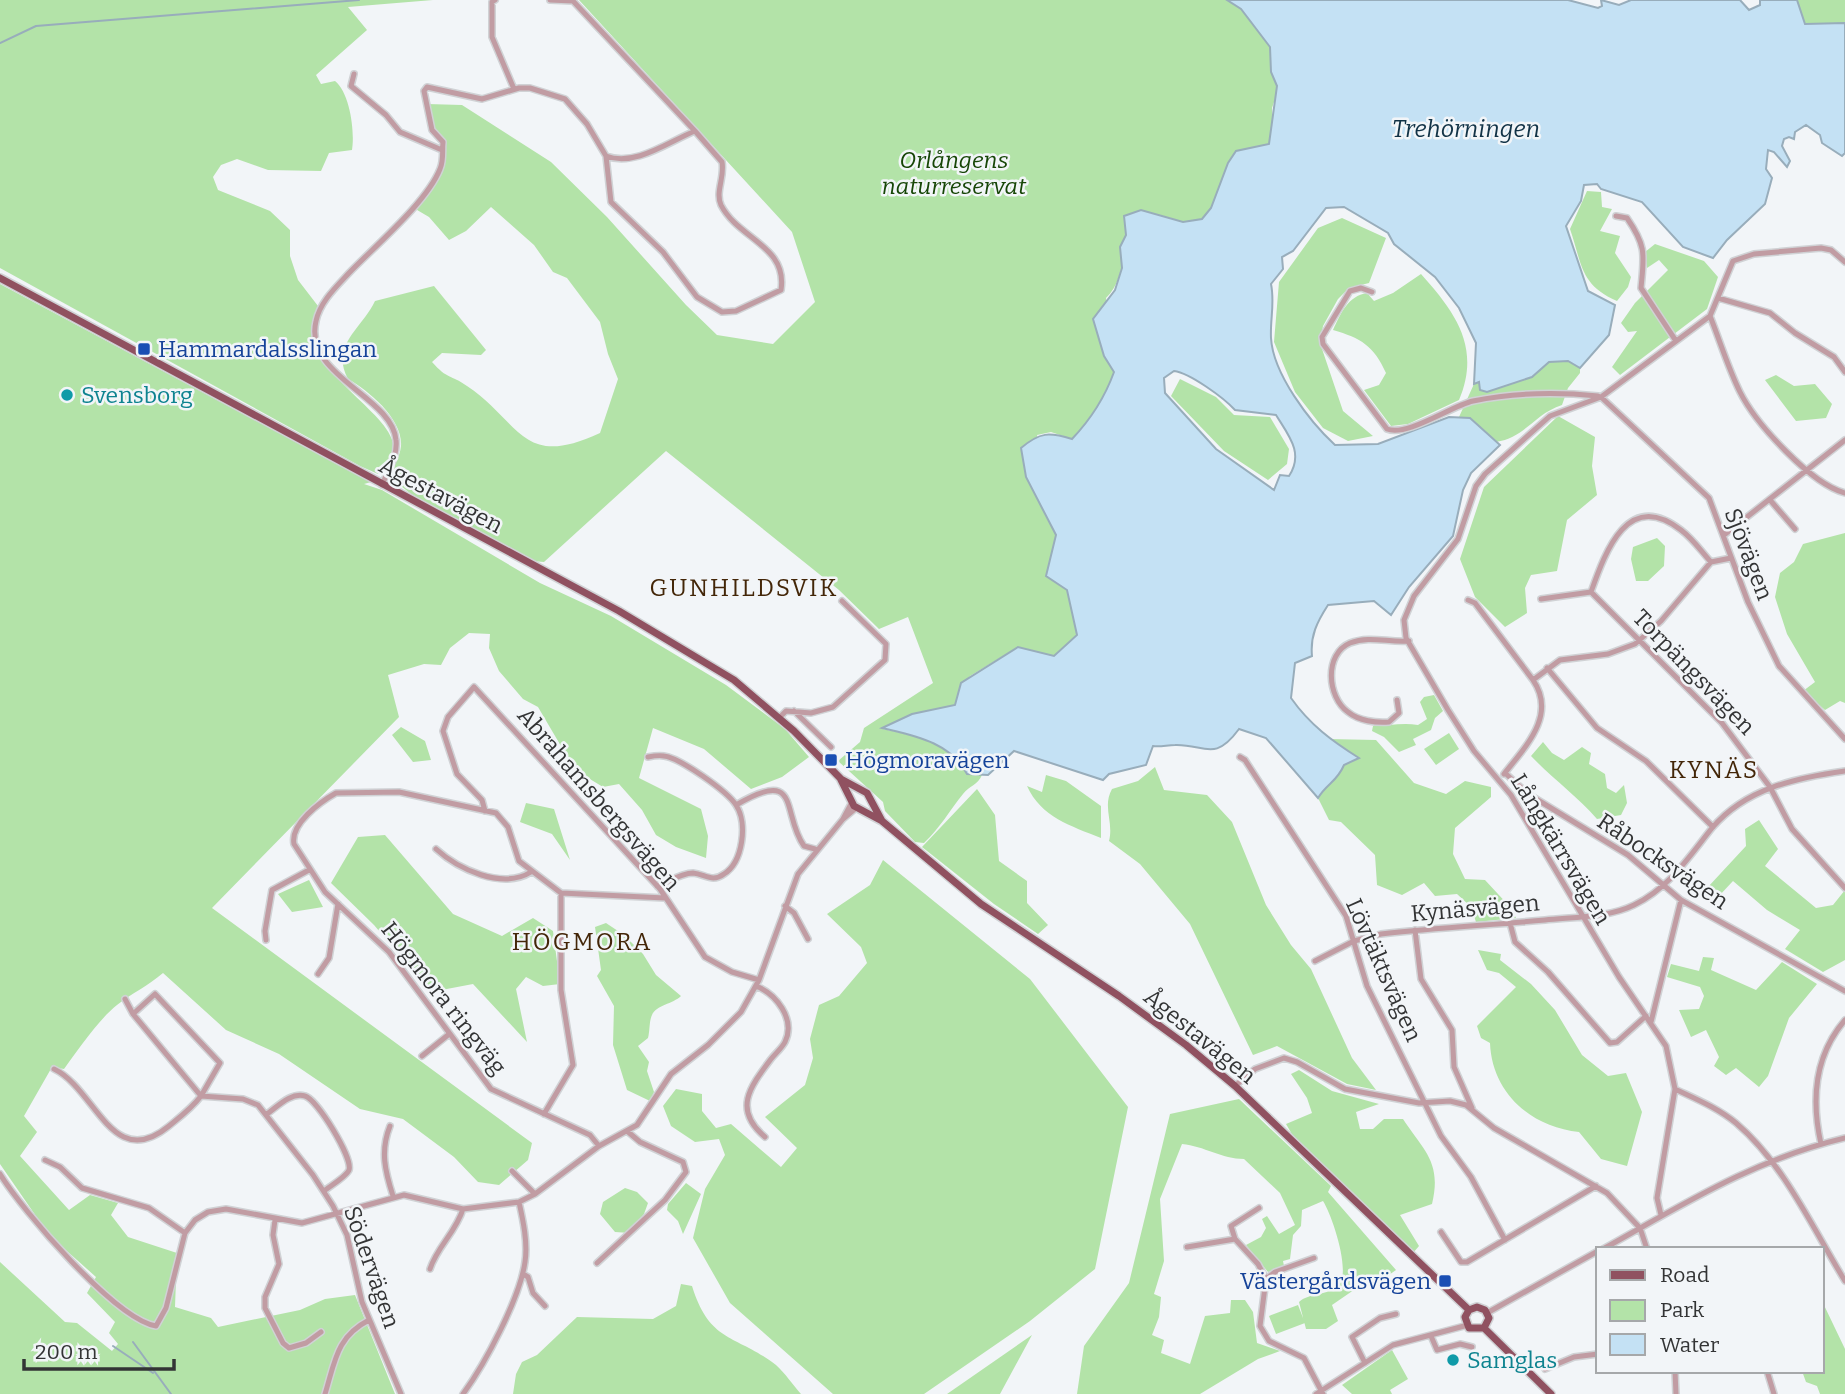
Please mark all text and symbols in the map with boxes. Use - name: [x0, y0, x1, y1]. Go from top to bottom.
- water label: Trehörningen: [1392, 115, 1540, 143]
- park label: Orlångens naturreservat: [882, 146, 1027, 200]
- place label: Hammardalsslingan: [158, 335, 377, 363]
- marker: Hammardalsslingan: [136, 341, 152, 357]
- place label: Svensborg: [81, 381, 193, 409]
- marker: Svensborg: [59, 387, 75, 403]
- street label: Ågestavägen: [374, 451, 508, 539]
- street label: Sjövägen: [1719, 504, 1779, 604]
- district label: GUNHILDSVIK: [650, 574, 838, 602]
- street label: Torpängsvägen: [1627, 603, 1761, 741]
- street label: Abrahamsbergsvägen: [512, 702, 687, 897]
- place label: Högmoravägen: [845, 746, 1010, 774]
- marker: Högmoravägen: [823, 752, 839, 768]
- district label: KYNÄS: [1669, 756, 1759, 784]
- street label: Långkärrsvägen: [1505, 768, 1617, 930]
- street label: Råbocksvägen: [1592, 807, 1734, 915]
- street label: Kynäsvägen: [1410, 888, 1541, 928]
- street label: Lövtäktsvägen: [1340, 894, 1428, 1046]
- street label: Högmora ringväg: [376, 916, 513, 1080]
- district label: HÖGMORA: [512, 928, 652, 956]
- street label: Ågestavägen: [1138, 982, 1262, 1090]
- street label: Södervägen: [338, 1202, 406, 1332]
- legend: [1596, 1247, 1824, 1373]
- text: Road: [1660, 1262, 1709, 1288]
- place label: Västergårdsvägen: [1240, 1267, 1431, 1295]
- marker: Västergårdsvägen: [1437, 1273, 1453, 1289]
- text: Park: [1660, 1297, 1704, 1323]
- scale bar: [24, 1328, 175, 1372]
- text: Water: [1660, 1332, 1719, 1358]
- text: 200 m: [35, 1339, 98, 1365]
- place label: Samglas: [1467, 1346, 1557, 1374]
- marker: Samglas: [1445, 1352, 1461, 1368]

